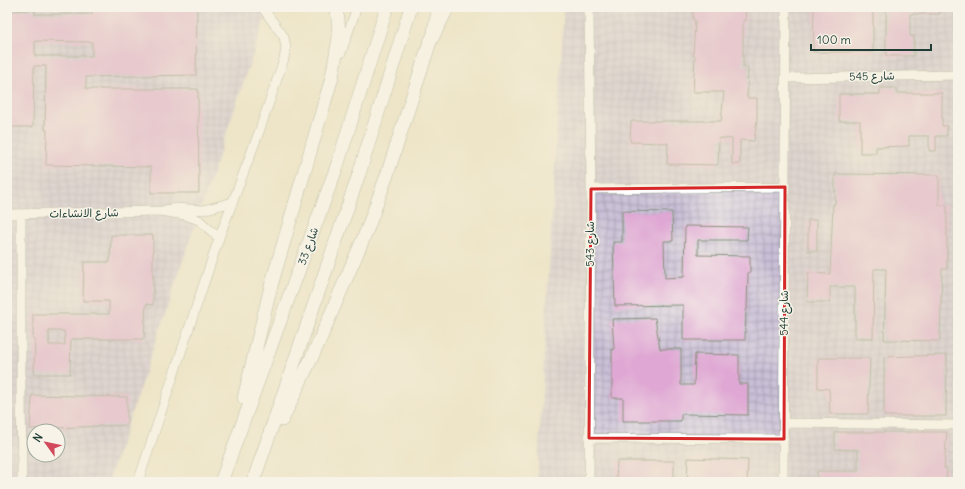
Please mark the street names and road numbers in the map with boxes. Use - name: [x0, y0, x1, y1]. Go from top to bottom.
- street label: شارع 545: [849, 69, 895, 85]
- street label: شارع الانشاءات: [49, 205, 119, 223]
- street label: شارع 543: [583, 221, 599, 267]
- street label: شارع 33: [295, 225, 323, 267]
- street label: شارع 544: [777, 290, 793, 336]

